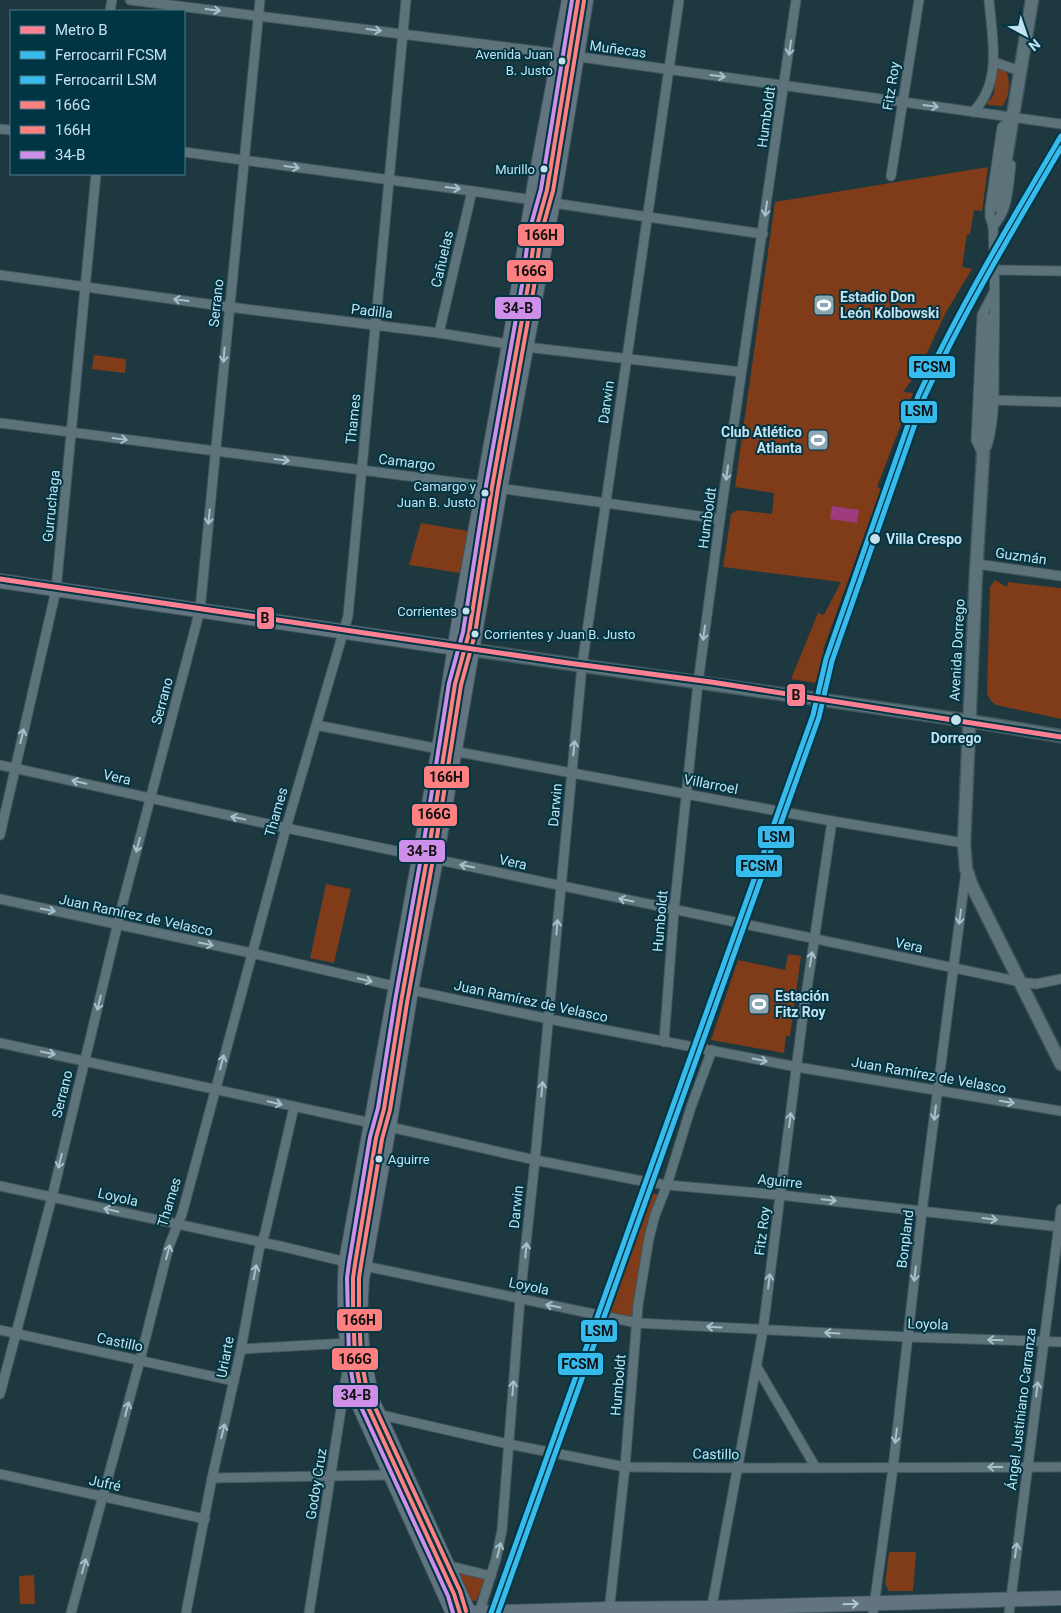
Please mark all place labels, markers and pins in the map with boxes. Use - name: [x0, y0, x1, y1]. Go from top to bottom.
- place label: Avenida Juan B. Justo: [475, 47, 553, 78]
- marker: Avenida Juan B. Justo: [557, 56, 567, 66]
- place label: Murillo: [495, 162, 535, 177]
- marker: Murillo: [539, 164, 549, 174]
- place label: Estadio Don León Kolbowski: [840, 289, 939, 321]
- sports icon: Estadio Don León Kolbowski: [812, 293, 836, 317]
- place label: Club Atlético Atlanta: [721, 424, 802, 456]
- sports icon: Club Atlético Atlanta: [806, 428, 830, 452]
- place label: Camargo y Juan B. Justo: [397, 479, 476, 510]
- marker: Camargo y Juan B. Justo: [480, 488, 490, 498]
- place label: Villa Crespo: [886, 531, 962, 547]
- marker: Villa Crespo: [868, 532, 882, 546]
- place label: Corrientes: [397, 604, 457, 619]
- marker: Corrientes: [461, 606, 471, 616]
- place label: Corrientes y Juan B. Justo: [484, 627, 636, 642]
- marker: Corrientes y Juan B. Justo: [470, 629, 480, 639]
- marker: Dorrego: [949, 713, 963, 727]
- place label: Dorrego: [931, 730, 981, 746]
- place label: Estación Fitz Roy: [775, 988, 829, 1020]
- sports icon: Estación Fitz Roy: [747, 992, 771, 1016]
- place label: Aguirre: [388, 1152, 430, 1167]
- marker: Aguirre: [374, 1154, 384, 1164]

